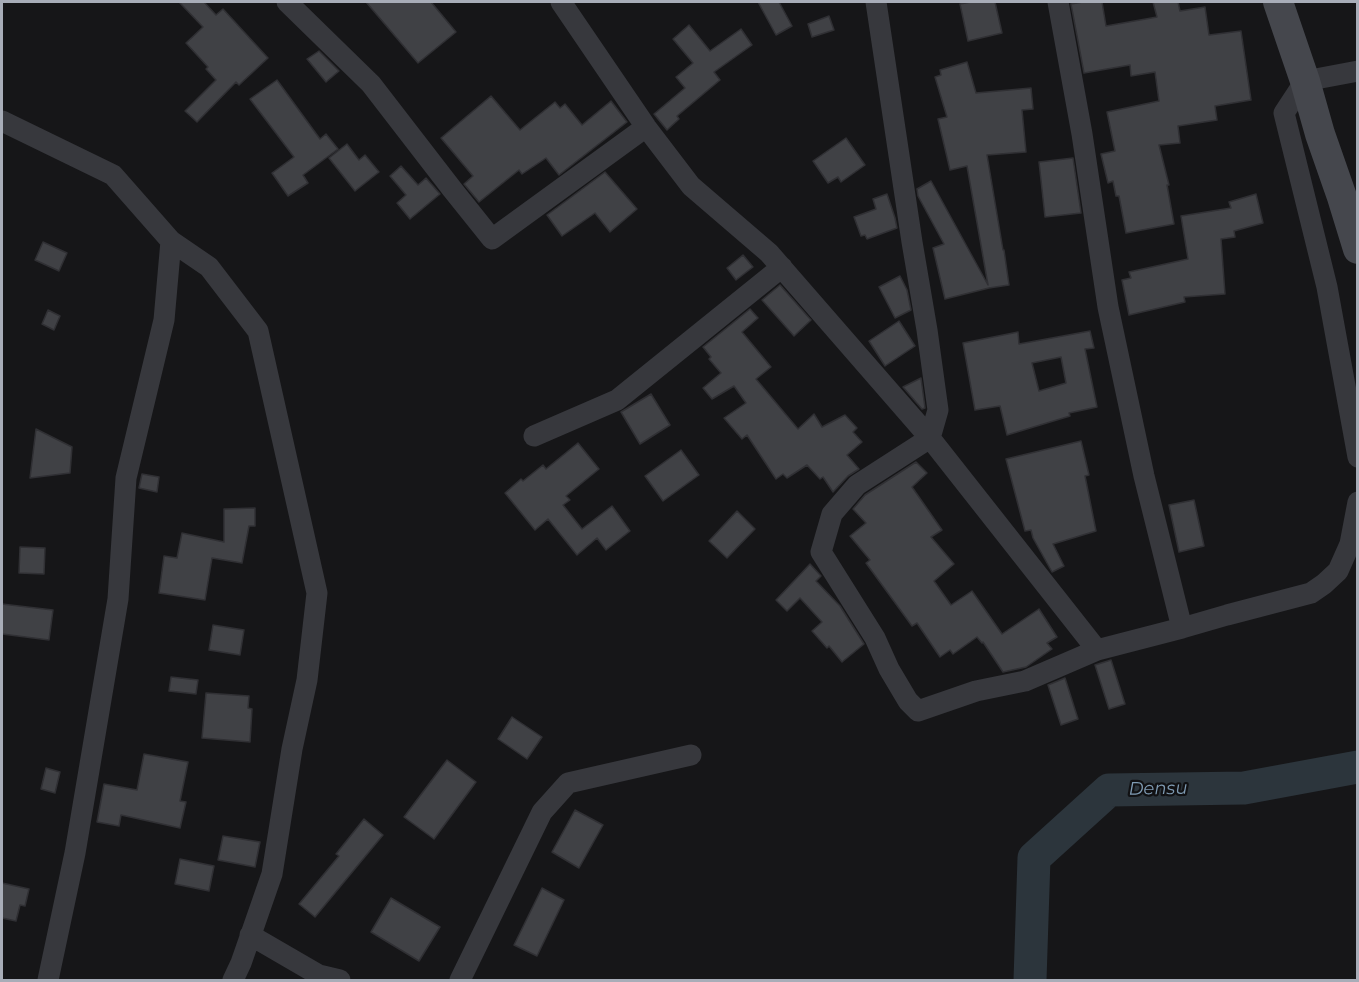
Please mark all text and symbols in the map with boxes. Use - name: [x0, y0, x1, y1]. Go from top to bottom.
- water label: Densu: [1128, 778, 1188, 800]

